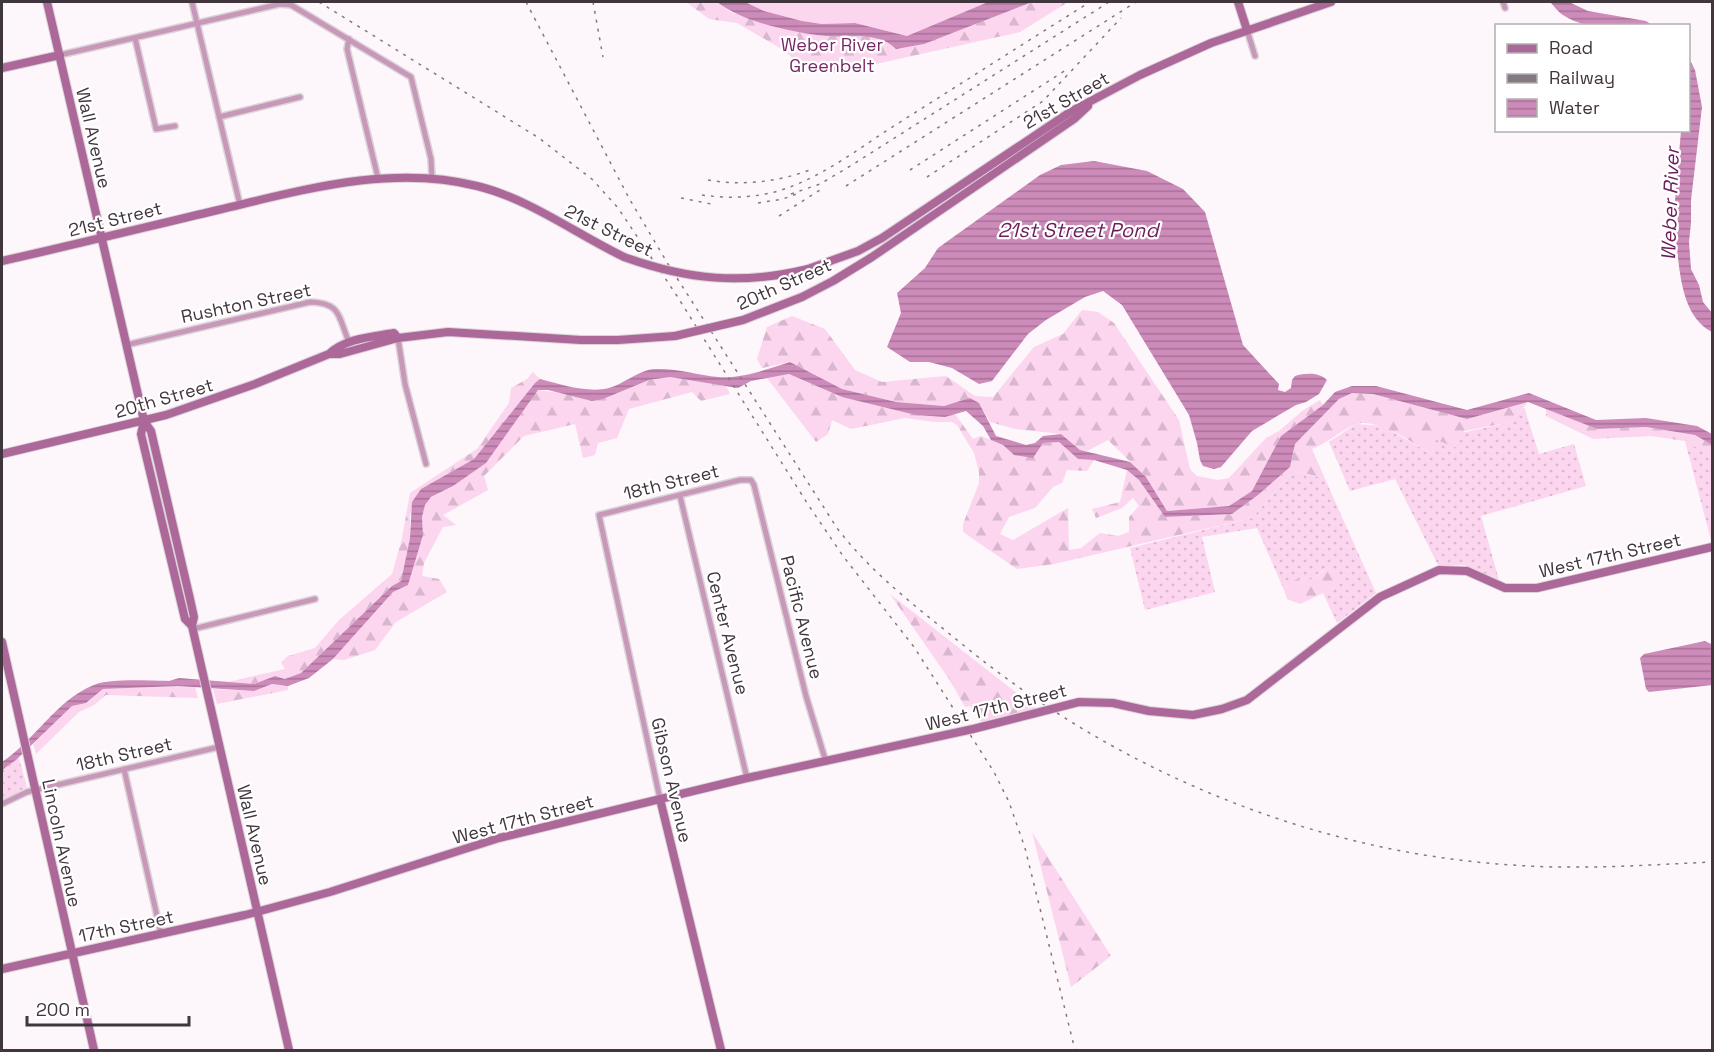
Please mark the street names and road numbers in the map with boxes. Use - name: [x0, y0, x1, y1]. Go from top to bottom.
- street label: 21st Street: [1019, 66, 1113, 134]
- street label: Wall Avenue: [71, 85, 117, 191]
- street label: 21st Street: [66, 196, 164, 242]
- street label: 21st Street: [561, 199, 657, 261]
- street label: 20th Street: [733, 253, 835, 315]
- street label: Rushton Street: [179, 278, 313, 328]
- street label: 20th Street: [112, 373, 216, 423]
- street label: 18th Street: [621, 459, 721, 505]
- street label: West 17th Street: [1537, 527, 1683, 583]
- street label: Pacific Avenue: [776, 553, 828, 681]
- street label: Center Avenue: [702, 569, 754, 697]
- street label: West 17th Street: [923, 678, 1069, 736]
- street label: Gibson Avenue: [646, 715, 698, 845]
- street label: 18th Street: [74, 732, 174, 776]
- street label: Lincoln Avenue: [37, 777, 87, 909]
- street label: Wall Avenue: [232, 782, 278, 888]
- street label: West 17th Street: [450, 789, 596, 849]
- street label: 17th Street: [76, 905, 176, 947]

